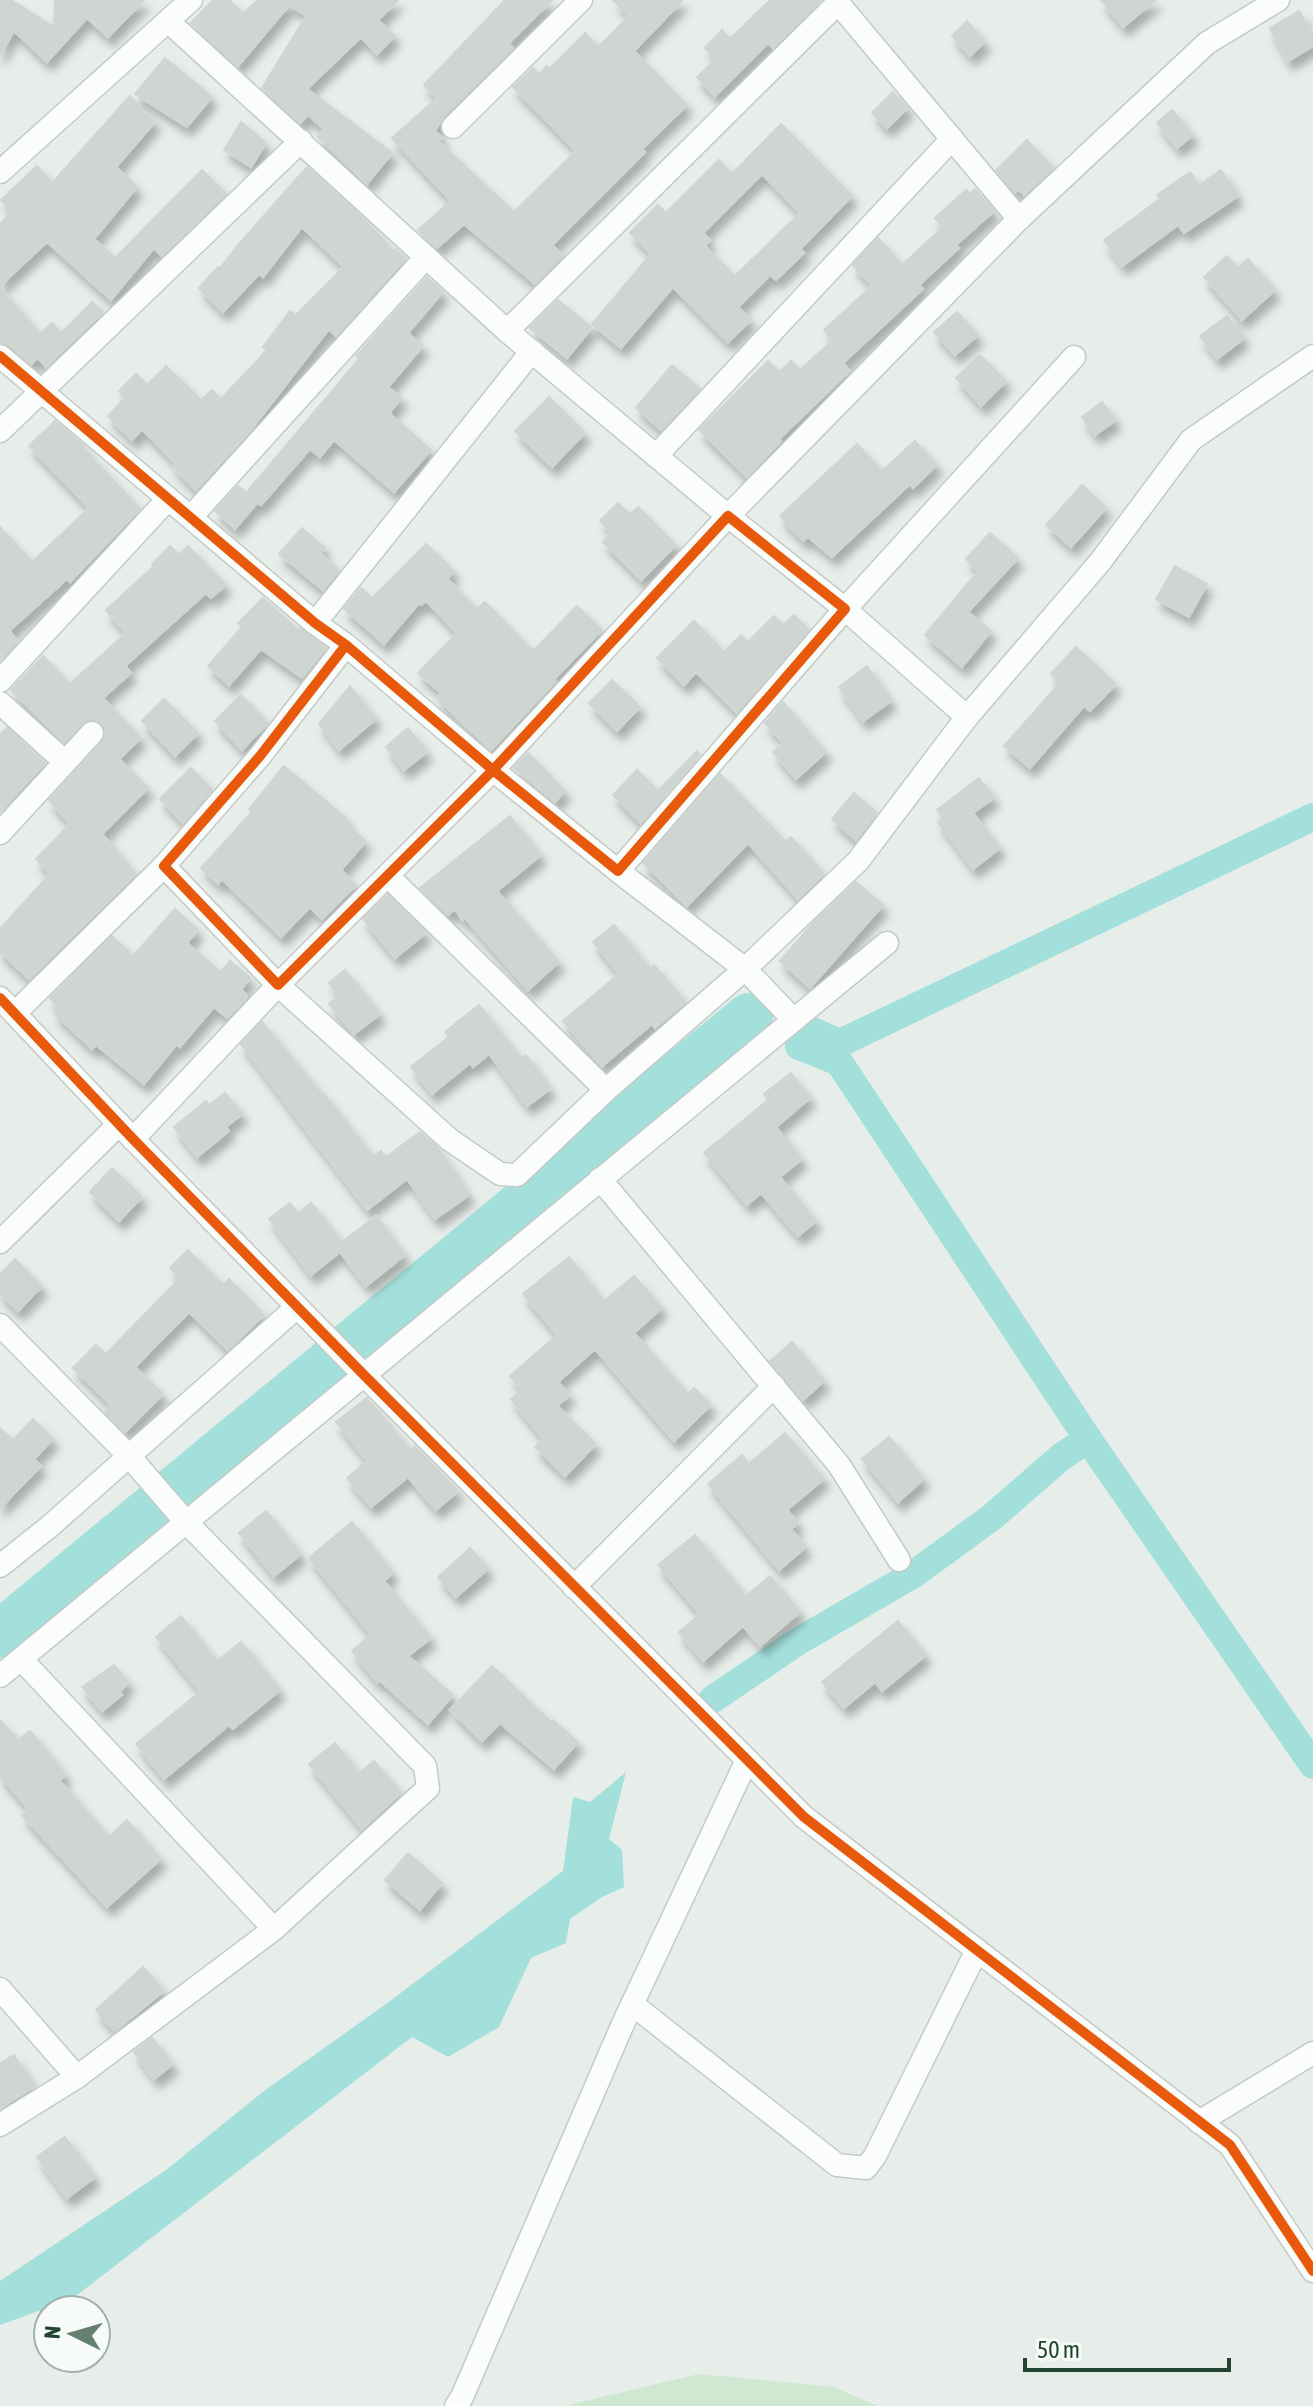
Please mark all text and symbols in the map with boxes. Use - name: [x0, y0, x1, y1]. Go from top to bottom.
- north arrow: [32, 2294, 112, 2374]
- scale bar: [1025, 2322, 1229, 2372]
- text: N: [39, 2325, 66, 2340]
- text: 50 m: [1037, 2336, 1080, 2363]

